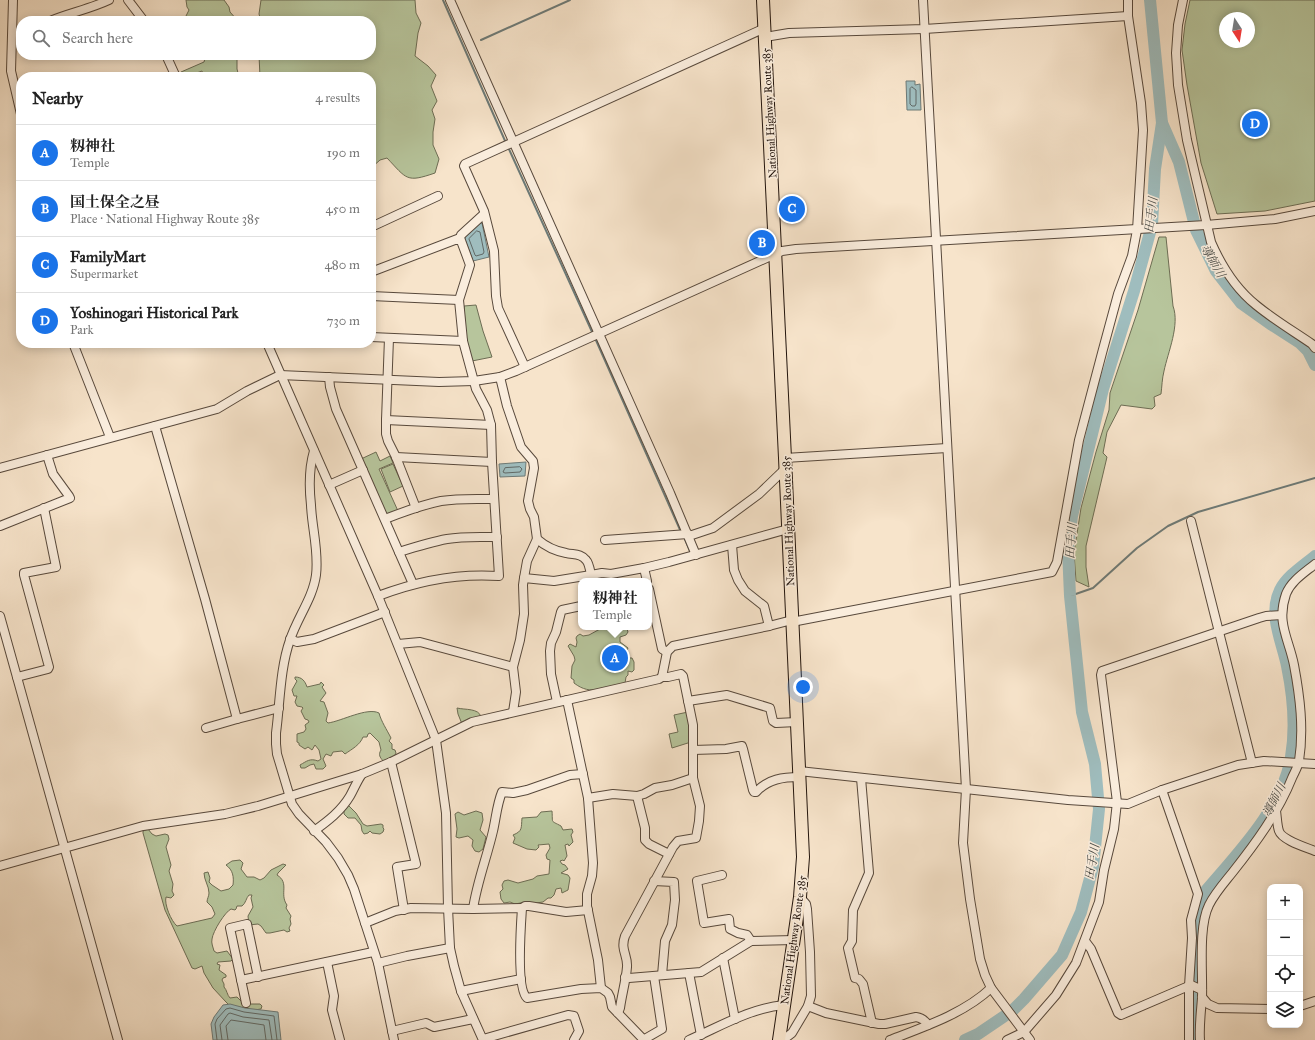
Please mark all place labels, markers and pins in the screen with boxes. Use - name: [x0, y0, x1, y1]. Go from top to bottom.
- pin: D: [1242, 109, 1268, 139]
- pin: C: [779, 194, 805, 224]
- pin: B: [749, 228, 775, 258]
- pin: A: [602, 643, 628, 673]

